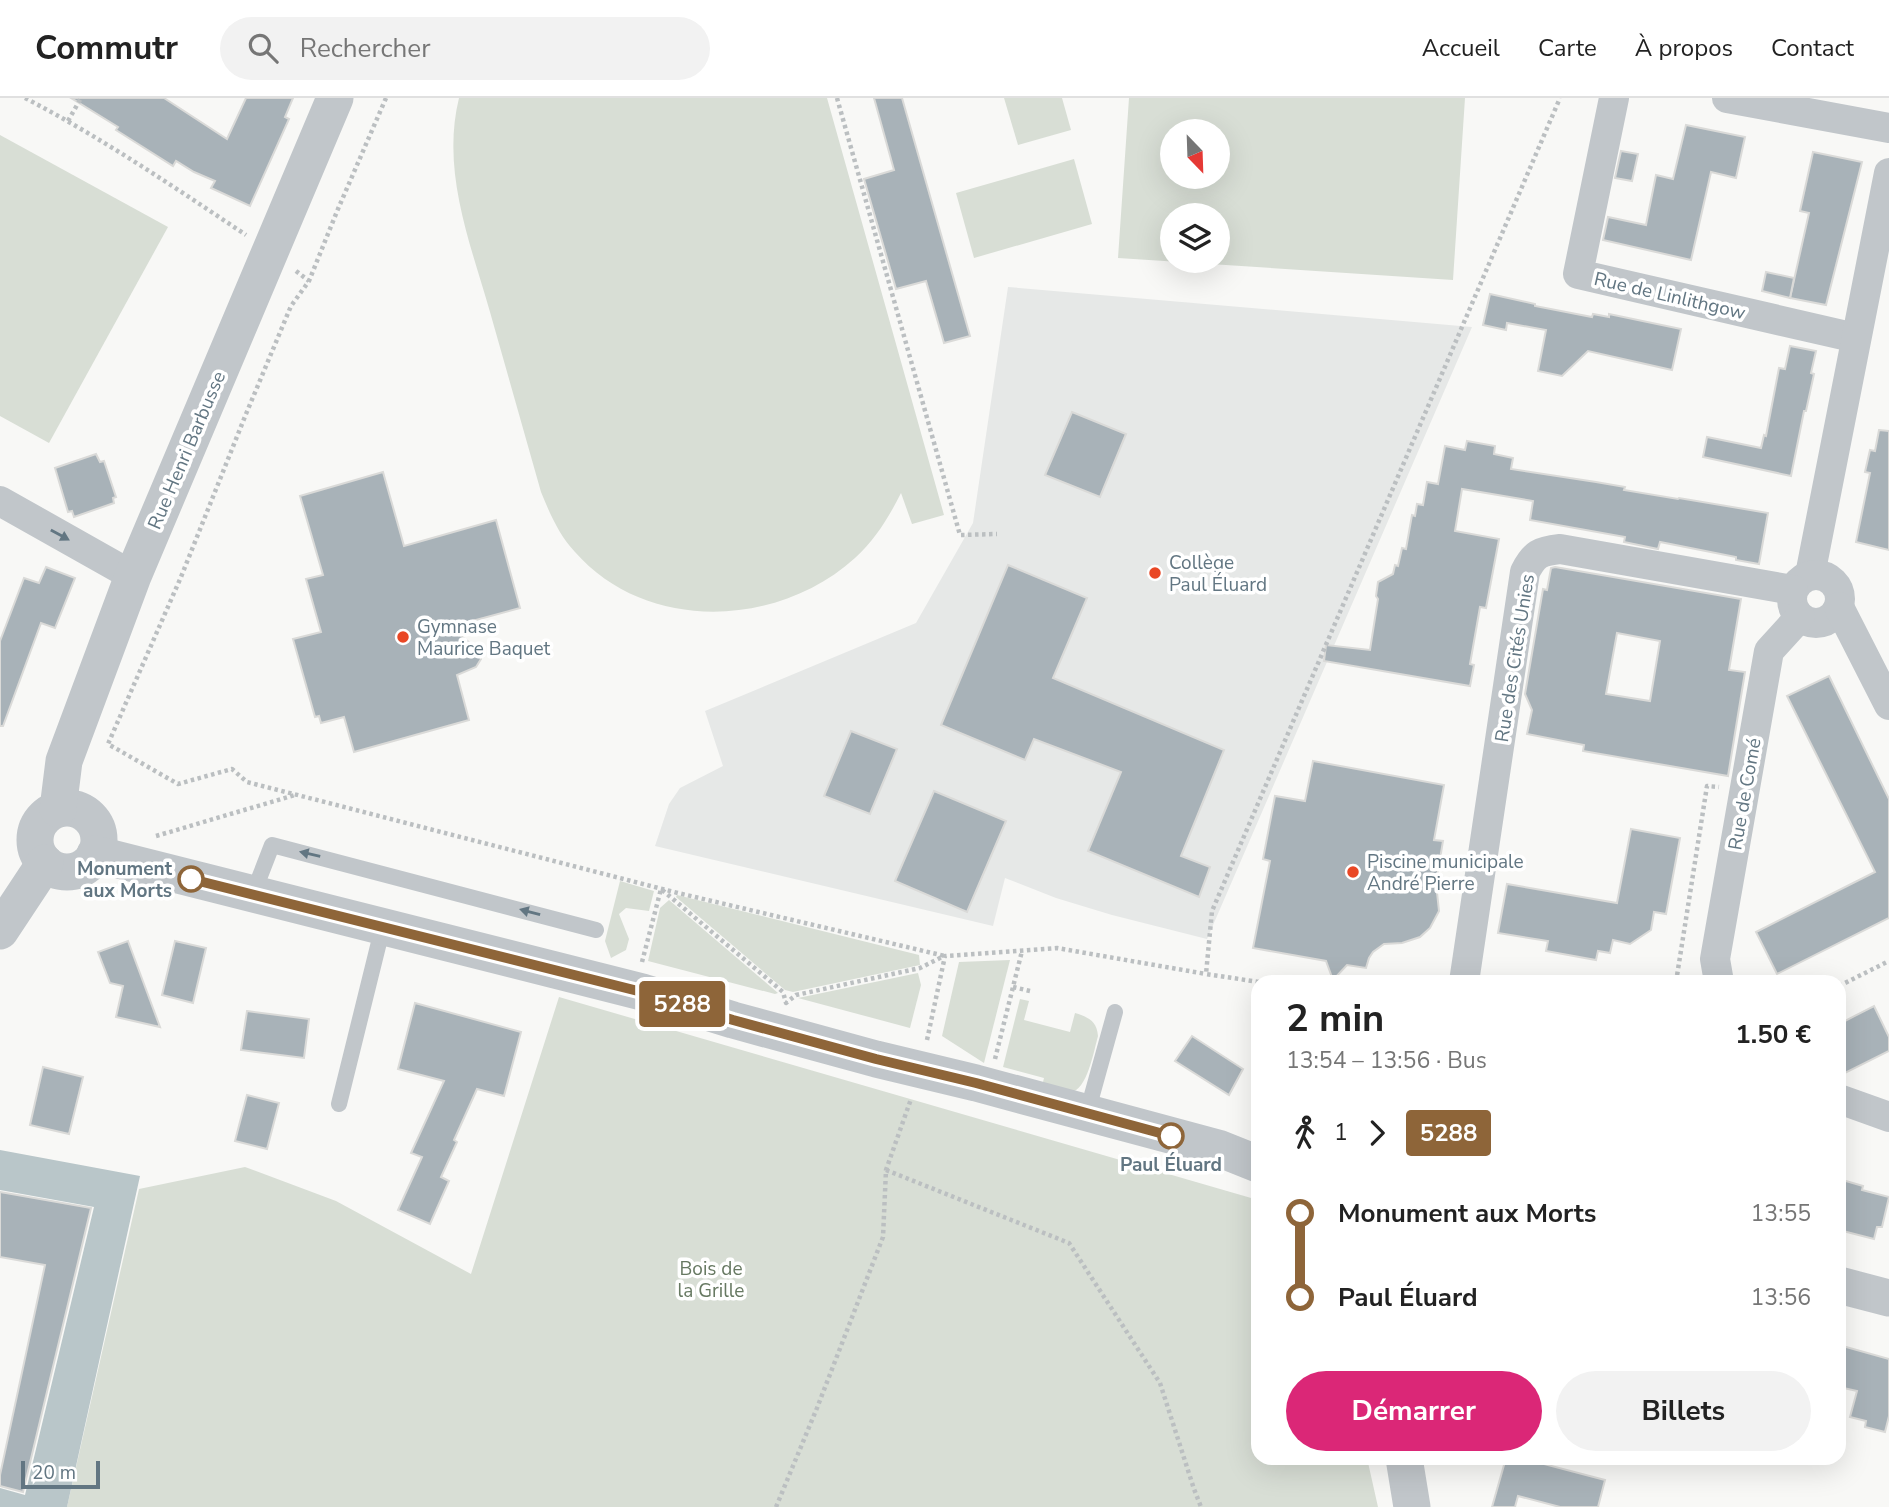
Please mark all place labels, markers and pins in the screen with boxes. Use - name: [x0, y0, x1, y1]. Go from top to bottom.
- place label: Collège Paul Éluard: [1169, 550, 1267, 598]
- marker: Collège Paul Éluard: [1147, 565, 1163, 581]
- place label: Gymnase Maurice Baquet: [417, 614, 551, 662]
- marker: Gymnase Maurice Baquet: [395, 629, 411, 645]
- place label: Piscine municipale André Pierre: [1367, 849, 1524, 897]
- place label: Monument aux Morts: [77, 856, 173, 904]
- marker: Piscine municipale André Pierre: [1345, 864, 1361, 880]
- marker: Monument aux Morts: [178, 866, 204, 892]
- marker: Paul Éluard: [1158, 1123, 1184, 1149]
- place label: Paul Éluard: [1120, 1152, 1222, 1178]

